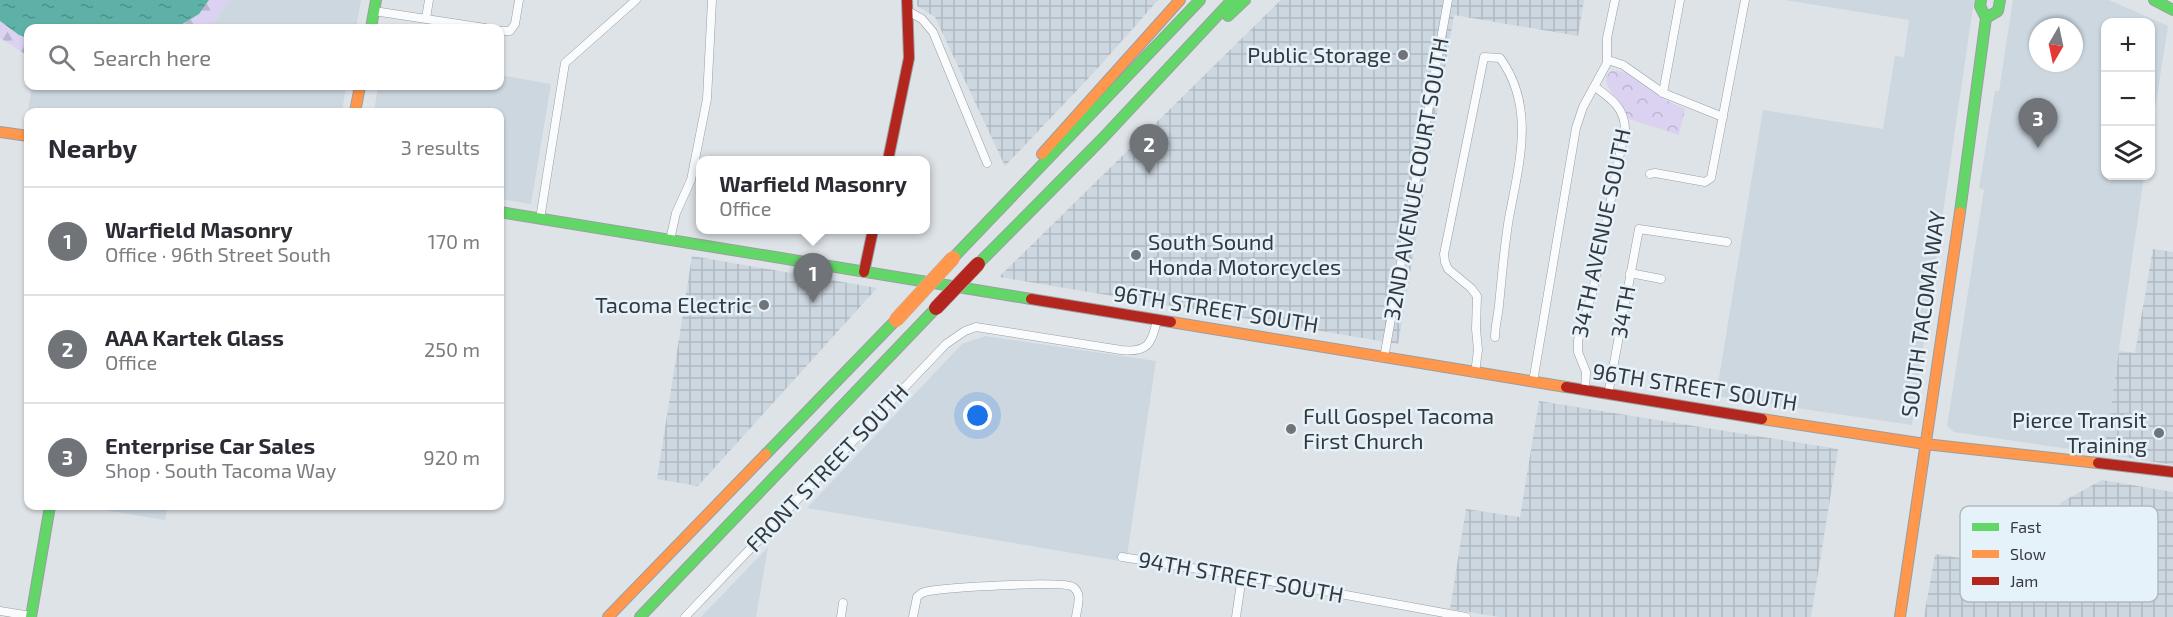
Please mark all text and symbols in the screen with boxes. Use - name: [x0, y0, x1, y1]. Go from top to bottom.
- north arrow: [2029, 18, 2083, 72]
- map controls: [2101, 18, 2155, 180]
- button: +: [2101, 18, 2155, 72]
- search box: [24, 24, 504, 90]
- street label: 32ND AVENUE COURT SOUTH: [1377, 35, 1453, 322]
- icon: search: [45, 41, 78, 74]
- place label: Public Storage: [1247, 41, 1391, 67]
- text: Search here: [93, 44, 211, 70]
- marker: Public Storage: [1396, 48, 1410, 62]
- button: −: [2101, 72, 2155, 126]
- pin: 3: [2018, 98, 2058, 148]
- pin: 2: [1130, 124, 1168, 174]
- street label: 34TH AVENUE SOUTH: [1566, 126, 1636, 340]
- button: layers: [2101, 126, 2155, 180]
- text: Nearby: [48, 132, 137, 163]
- text: 3 results: [401, 135, 480, 159]
- popup: [696, 156, 930, 234]
- text: Warfield Masonry: [719, 170, 907, 196]
- text: Office: [719, 196, 771, 220]
- street label: SOUTH TACOMA WAY: [1895, 209, 1949, 419]
- text: Warfield Masonry: [105, 216, 293, 242]
- place label: South Sound Honda Motorcycles: [1148, 228, 1341, 279]
- text: 1: [63, 229, 72, 253]
- text: 170 m: [428, 229, 480, 253]
- text: Office · 96th Street South: [105, 242, 331, 266]
- marker: South Sound Honda Motorcycles: [1129, 248, 1143, 262]
- pin: 1: [794, 254, 832, 303]
- street label: 96TH STREET SOUTH: [1112, 279, 1321, 337]
- street label: 34TH: [1605, 284, 1641, 340]
- place label: Tacoma Electric: [595, 291, 752, 317]
- marker: Tacoma Electric: [757, 298, 771, 312]
- text: AAA Kartek Glass: [105, 324, 284, 350]
- text: 2: [62, 337, 73, 361]
- text: 250 m: [424, 337, 480, 361]
- text: Office: [105, 350, 157, 374]
- street label: 96TH STREET SOUTH: [1591, 357, 1800, 415]
- street label: FRONT STREET SOUTH: [740, 378, 913, 556]
- your location: [963, 401, 992, 430]
- place label: Full Gospel Tacoma First Church: [1303, 402, 1494, 453]
- place label: Pierce Transit Training: [2012, 406, 2147, 457]
- marker: Full Gospel Tacoma First Church: [1284, 422, 1298, 436]
- marker: Pierce Transit Training: [2152, 426, 2166, 440]
- text: Enterprise Car Sales: [105, 432, 315, 458]
- text: 3: [62, 445, 73, 469]
- text: 920 m: [423, 445, 480, 469]
- text: Shop · South Tacoma Way: [105, 458, 336, 482]
- legend: [1960, 506, 2158, 602]
- text: Fast: [2010, 517, 2041, 536]
- text: Slow: [2010, 544, 2046, 563]
- street label: 94TH STREET SOUTH: [1137, 545, 1346, 607]
- text: Jam: [2010, 571, 2038, 590]

